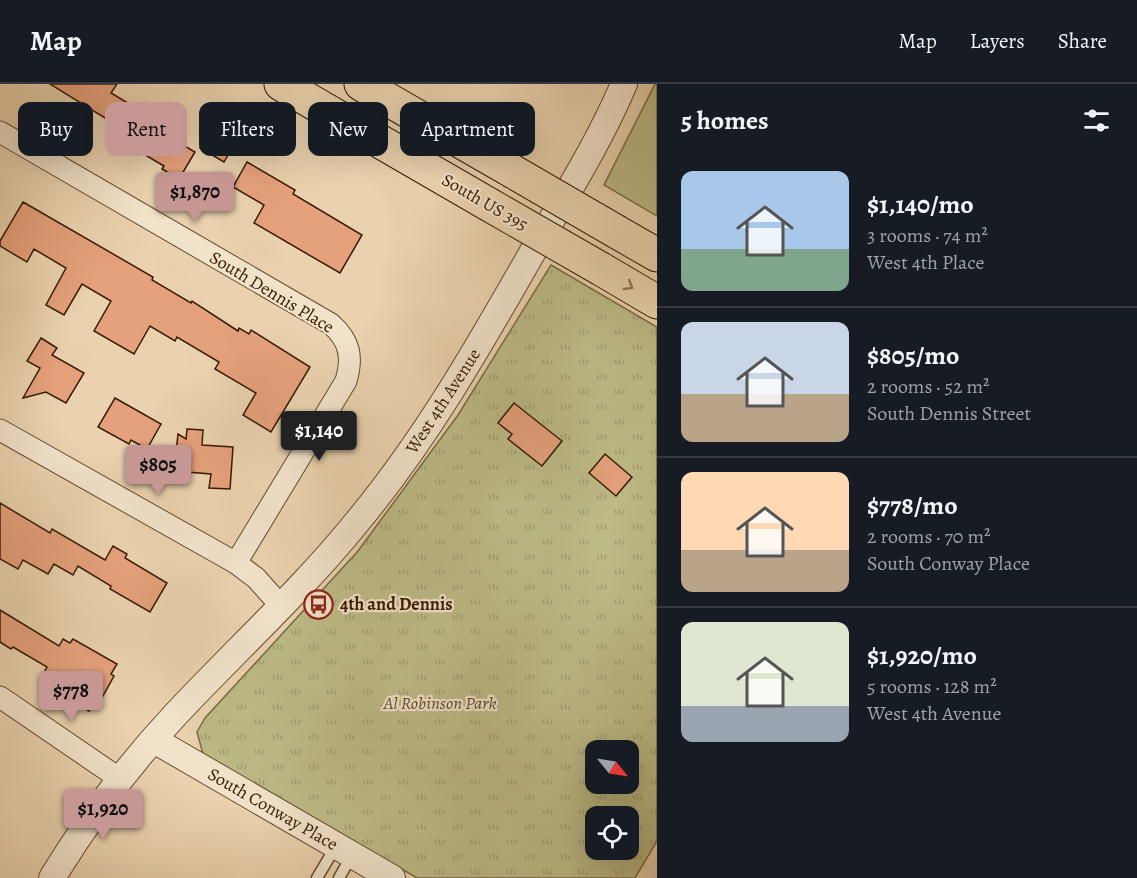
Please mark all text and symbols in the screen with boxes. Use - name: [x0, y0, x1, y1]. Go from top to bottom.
- text: Map: [30, 22, 82, 60]
- text: Map: [898, 27, 937, 55]
- text: Layers: [970, 27, 1025, 55]
- text: Share: [1058, 27, 1107, 55]
- chip: Buy: [18, 102, 93, 156]
- chip: Rent: [105, 102, 187, 156]
- chip: Filters: [199, 102, 296, 156]
- chip: New: [308, 102, 388, 156]
- chip: Apartment: [400, 102, 535, 156]
- text: 5 homes: [681, 103, 769, 138]
- icon: filters: [1080, 104, 1113, 137]
- street label: South US 395: [438, 168, 532, 236]
- pin: $1,870: [146, 172, 244, 223]
- text: $1,870: [170, 178, 220, 205]
- text: $1,140/mo: [867, 187, 974, 222]
- icon: home: [729, 195, 801, 267]
- text: 3 rooms · 74 m²: [867, 222, 988, 249]
- street label: South Dennis Place: [205, 245, 339, 339]
- text: West 4th Place: [867, 249, 984, 276]
- one-way arrow: [623, 278, 633, 290]
- text: $805/mo: [867, 338, 960, 373]
- street label: West 4th Avenue: [399, 344, 486, 459]
- icon: home: [729, 346, 801, 418]
- text: 2 rooms · 52 m²: [867, 373, 990, 400]
- text: South Dennis Street: [867, 400, 1031, 427]
- pin: $1,140: [270, 411, 368, 462]
- text: $1,140: [295, 417, 343, 444]
- pin: $805: [122, 445, 194, 496]
- text: $805: [139, 451, 177, 478]
- text: $778/mo: [867, 488, 958, 523]
- icon: home: [729, 496, 801, 568]
- text: 2 rooms · 70 m²: [867, 523, 991, 550]
- text: South Conway Place: [867, 550, 1030, 577]
- bus stop icon: 4th and Dennis: [303, 588, 335, 620]
- place label: 4th and Dennis: [340, 592, 453, 616]
- text: $1,920/mo: [867, 638, 977, 673]
- icon: home: [729, 646, 801, 718]
- pin: $778: [35, 671, 107, 722]
- text: 5 rooms · 128 m²: [867, 673, 997, 700]
- text: $778: [53, 677, 89, 704]
- park label: Al Robinson Park: [383, 691, 496, 715]
- text: West 4th Avenue: [867, 700, 1002, 727]
- north arrow: [585, 740, 639, 794]
- map controls: [585, 740, 639, 860]
- street label: South Conway Place: [204, 762, 342, 856]
- pin: $1,920: [54, 789, 152, 840]
- text: $1,920: [78, 795, 128, 822]
- button: locate: [585, 806, 639, 860]

